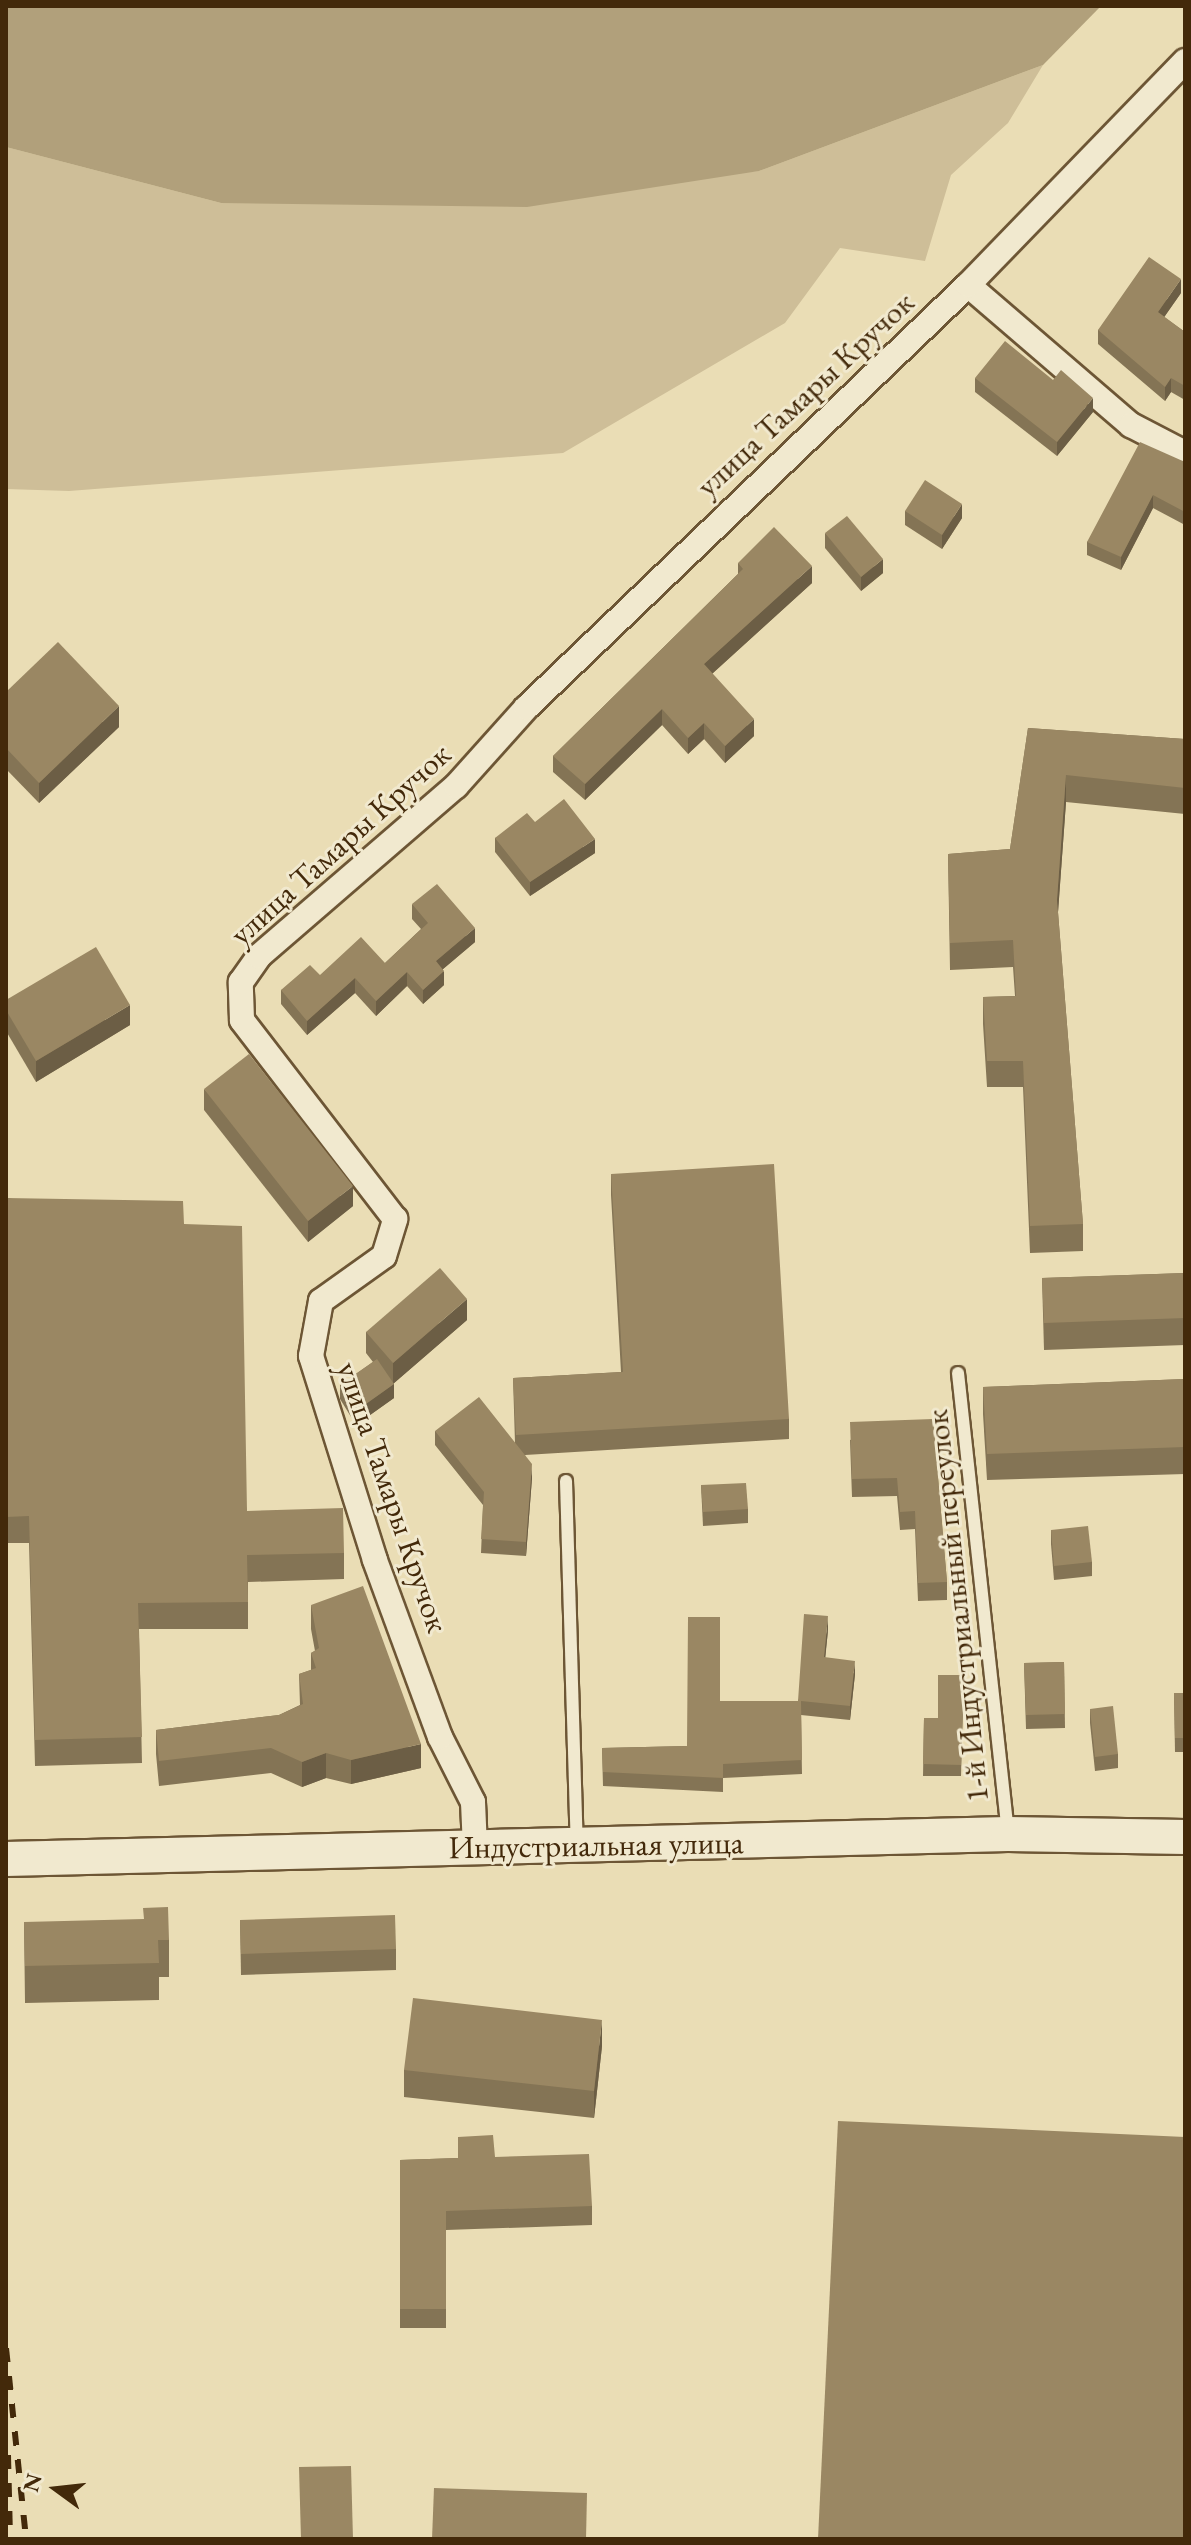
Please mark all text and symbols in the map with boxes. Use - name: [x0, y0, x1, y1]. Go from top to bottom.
- street label: улица Тамары Кручок: [688, 283, 922, 505]
- street label: улица Тамары Кручок: [222, 735, 458, 953]
- street label: улица Тамары Кручок: [329, 1357, 457, 1637]
- street label: 1-й Индустриальный переулок: [917, 1408, 997, 1804]
- street label: Индустриальная улица: [448, 1823, 744, 1867]
- north arrow: [16, 2449, 96, 2529]
- text: N: [16, 2470, 49, 2495]

